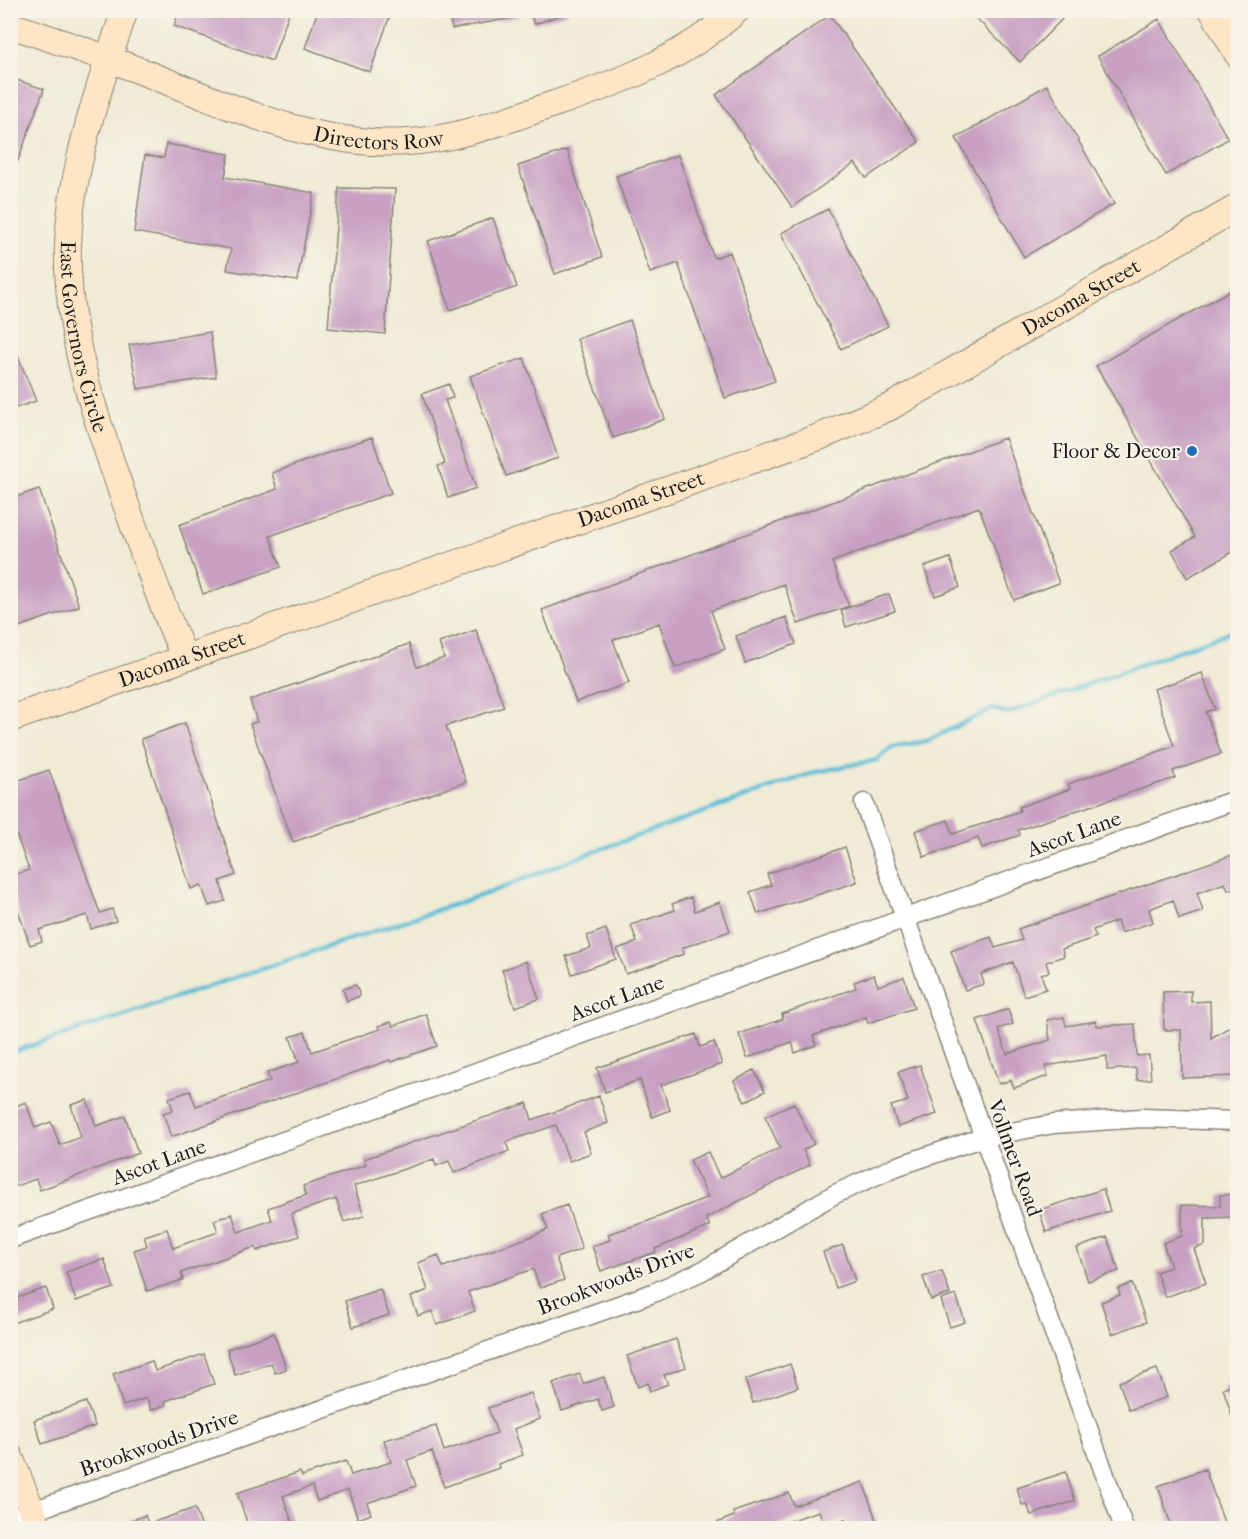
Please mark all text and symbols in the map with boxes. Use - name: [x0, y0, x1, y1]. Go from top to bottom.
- street label: Directors Row: [311, 121, 447, 155]
- street label: East Governors Circle: [56, 241, 112, 436]
- street label: Dacoma Street: [1017, 254, 1145, 341]
- place label: Floor & Decor: [1051, 439, 1180, 463]
- marker: Floor & Decor: [1185, 444, 1199, 458]
- street label: Dacoma Street: [574, 466, 708, 532]
- street label: Dacoma Street: [115, 626, 249, 692]
- street label: Ascot Lane: [1023, 806, 1124, 862]
- street label: Ascot Lane: [566, 970, 667, 1026]
- street label: Vollmer Road: [982, 1095, 1047, 1220]
- street label: Ascot Lane: [108, 1134, 209, 1190]
- street label: Brookwoods Drive: [534, 1238, 698, 1320]
- street label: Brookwoods Drive: [77, 1405, 241, 1481]

